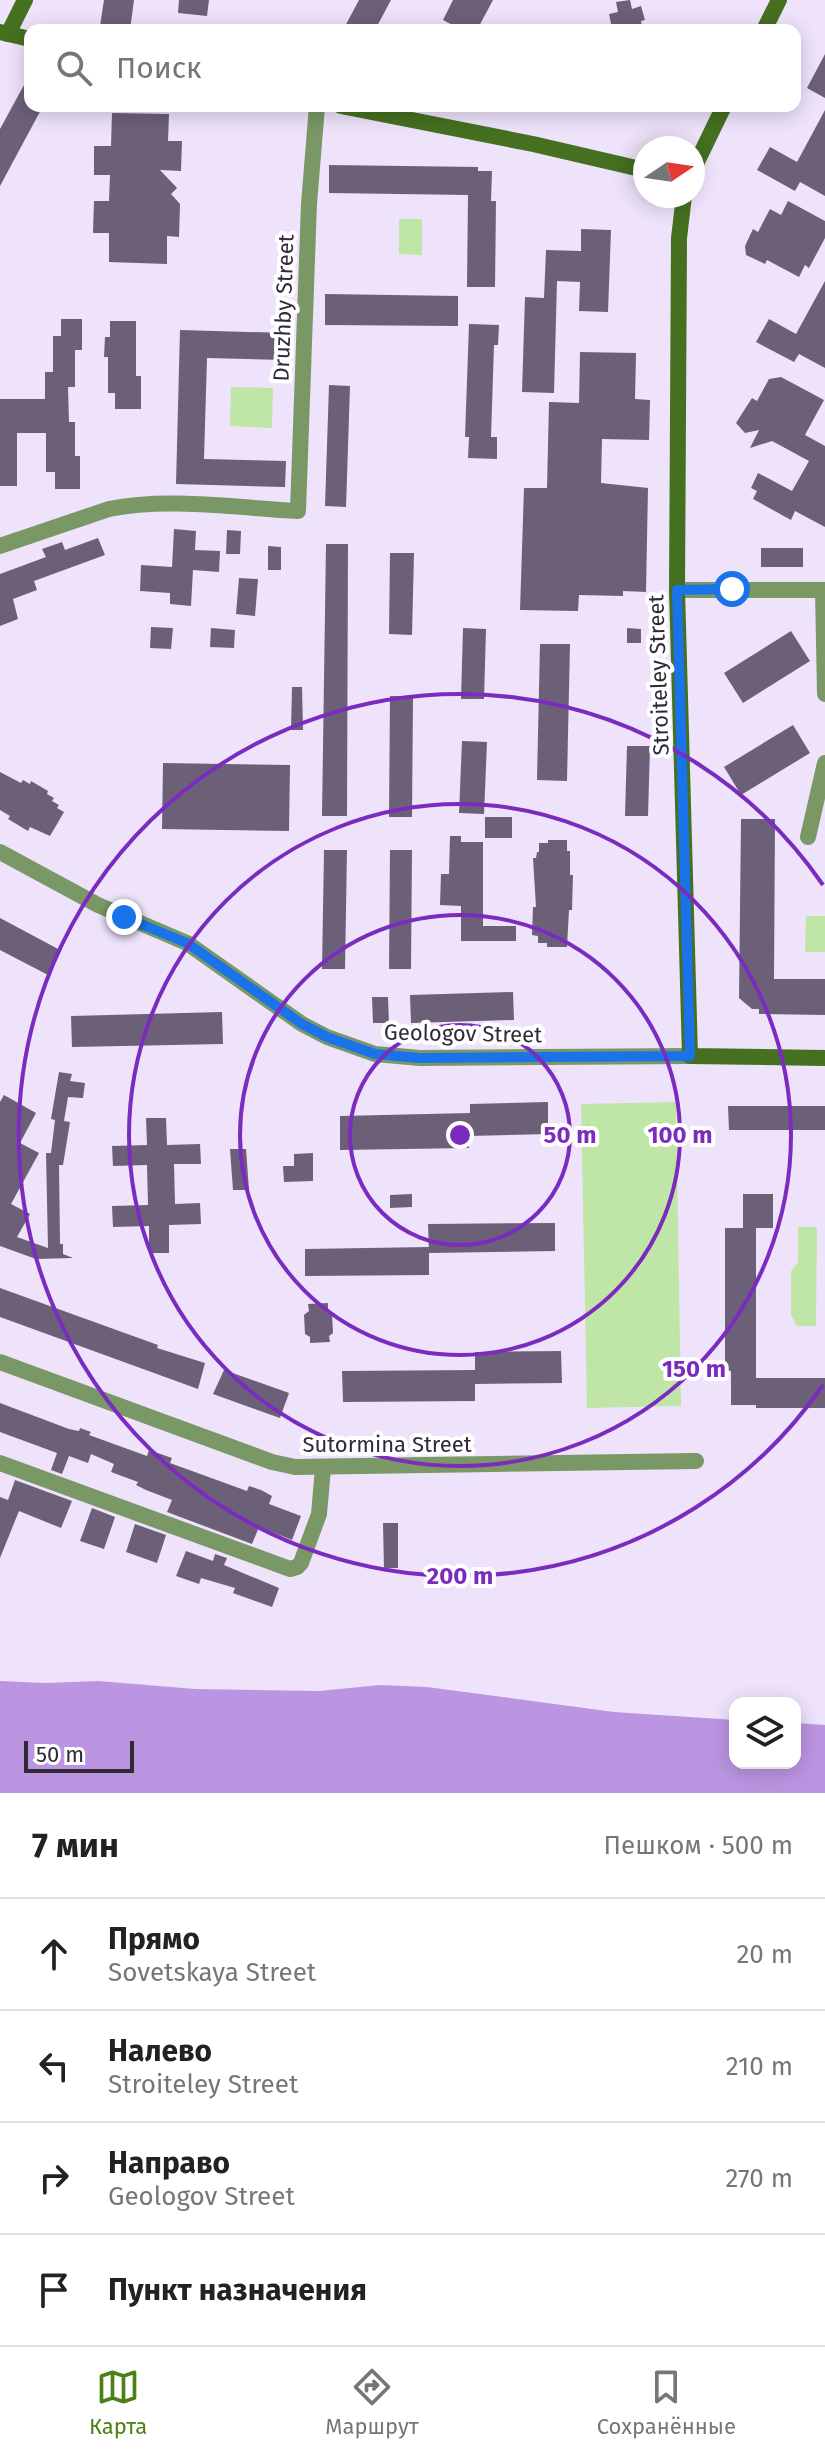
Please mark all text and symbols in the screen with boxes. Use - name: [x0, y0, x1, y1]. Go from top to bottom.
- search box: [24, 24, 801, 112]
- icon: search: [52, 46, 96, 90]
- text: Поиск: [116, 50, 202, 86]
- north arrow: [633, 136, 705, 208]
- street label: Druzhby Street: [267, 234, 300, 382]
- route start: [714, 571, 750, 607]
- street label: Stroiteley Street: [642, 594, 675, 756]
- route end: [106, 899, 142, 935]
- street label: Geologov Street: [384, 1019, 542, 1048]
- centre of rings: [446, 1121, 474, 1149]
- text: 50 m: [544, 1121, 596, 1149]
- text: 100 m: [647, 1121, 713, 1149]
- text: 150 m: [662, 1355, 726, 1383]
- street label: Sutormina Street: [302, 1431, 472, 1458]
- text: 200 m: [427, 1562, 493, 1590]
- map controls: [729, 1697, 801, 1769]
- button: layers: [729, 1697, 801, 1769]
- scale bar: [24, 1737, 134, 1773]
- text: 50 m: [36, 1741, 84, 1768]
- text: 7 мин: [32, 1825, 119, 1866]
- text: Пешком · 500 m: [603, 1830, 793, 1861]
- text: Прямо: [108, 1921, 200, 1957]
- icon: ahead: [32, 1932, 76, 1976]
- text: 20 m: [736, 1939, 793, 1970]
- text: Sovetskaya Street: [108, 1957, 316, 1988]
- text: Налево: [108, 2033, 212, 2069]
- icon: left: [32, 2044, 76, 2088]
- text: 210 m: [726, 2051, 793, 2082]
- text: Stroiteley Street: [108, 2069, 298, 2100]
- text: Направо: [108, 2145, 230, 2181]
- icon: right: [32, 2156, 76, 2200]
- text: 270 m: [725, 2163, 793, 2194]
- text: Geologov Street: [108, 2181, 295, 2212]
- icon: arrive: [32, 2268, 76, 2312]
- text: Пункт назначения: [108, 2272, 367, 2308]
- tab: Карта: [89, 2365, 147, 2440]
- tab: Маршрут: [325, 2365, 419, 2440]
- tab: Сохранённые: [597, 2365, 736, 2440]

